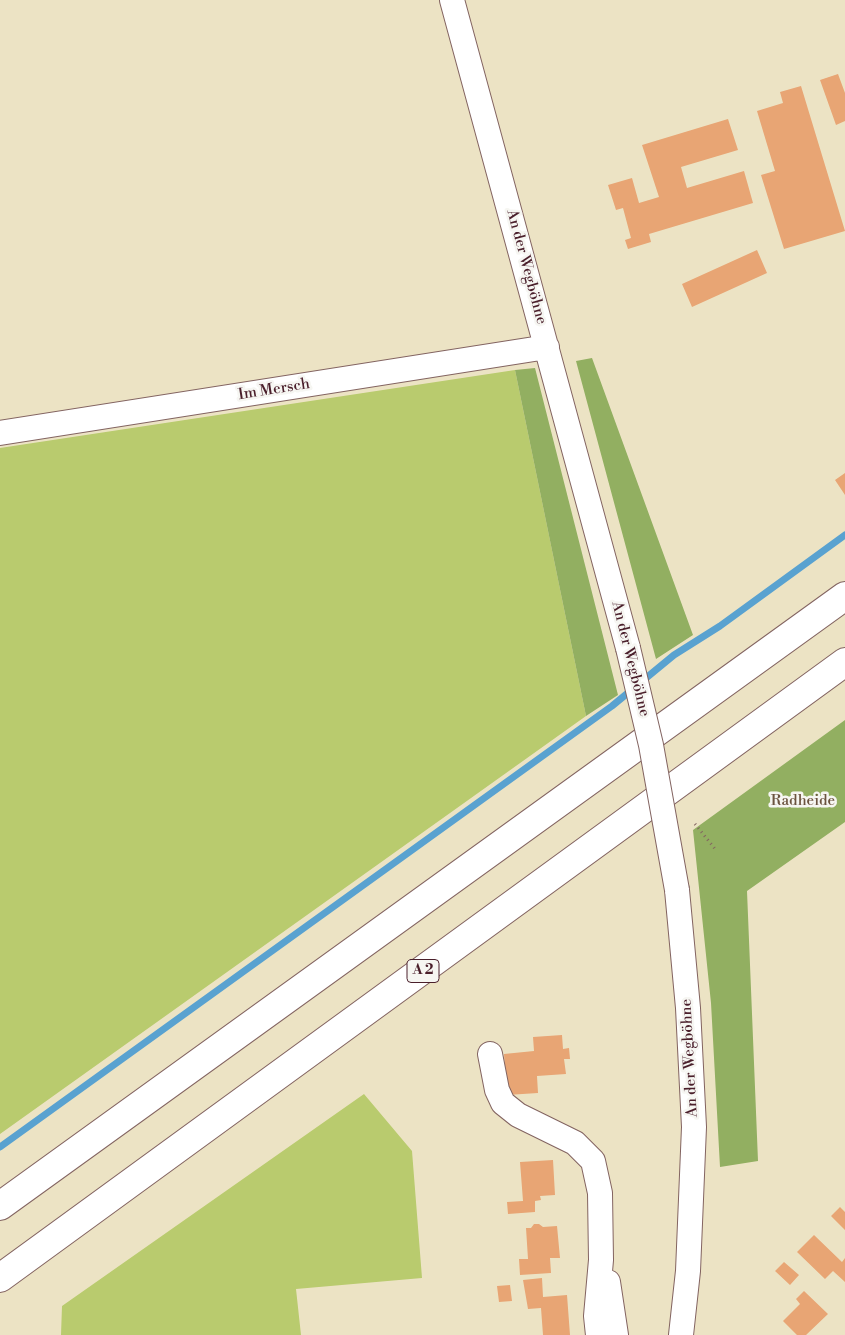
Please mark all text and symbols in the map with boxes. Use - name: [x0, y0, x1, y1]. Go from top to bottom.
- street label: An der Wegböhne: [502, 207, 550, 327]
- street label: Im Mersch: [237, 375, 311, 405]
- street label: An der Wegböhne: [607, 599, 653, 719]
- park label: Radheide: [771, 792, 835, 810]
- road number: A 2: [407, 959, 439, 982]
- street label: An der Wegböhne: [678, 998, 702, 1118]

